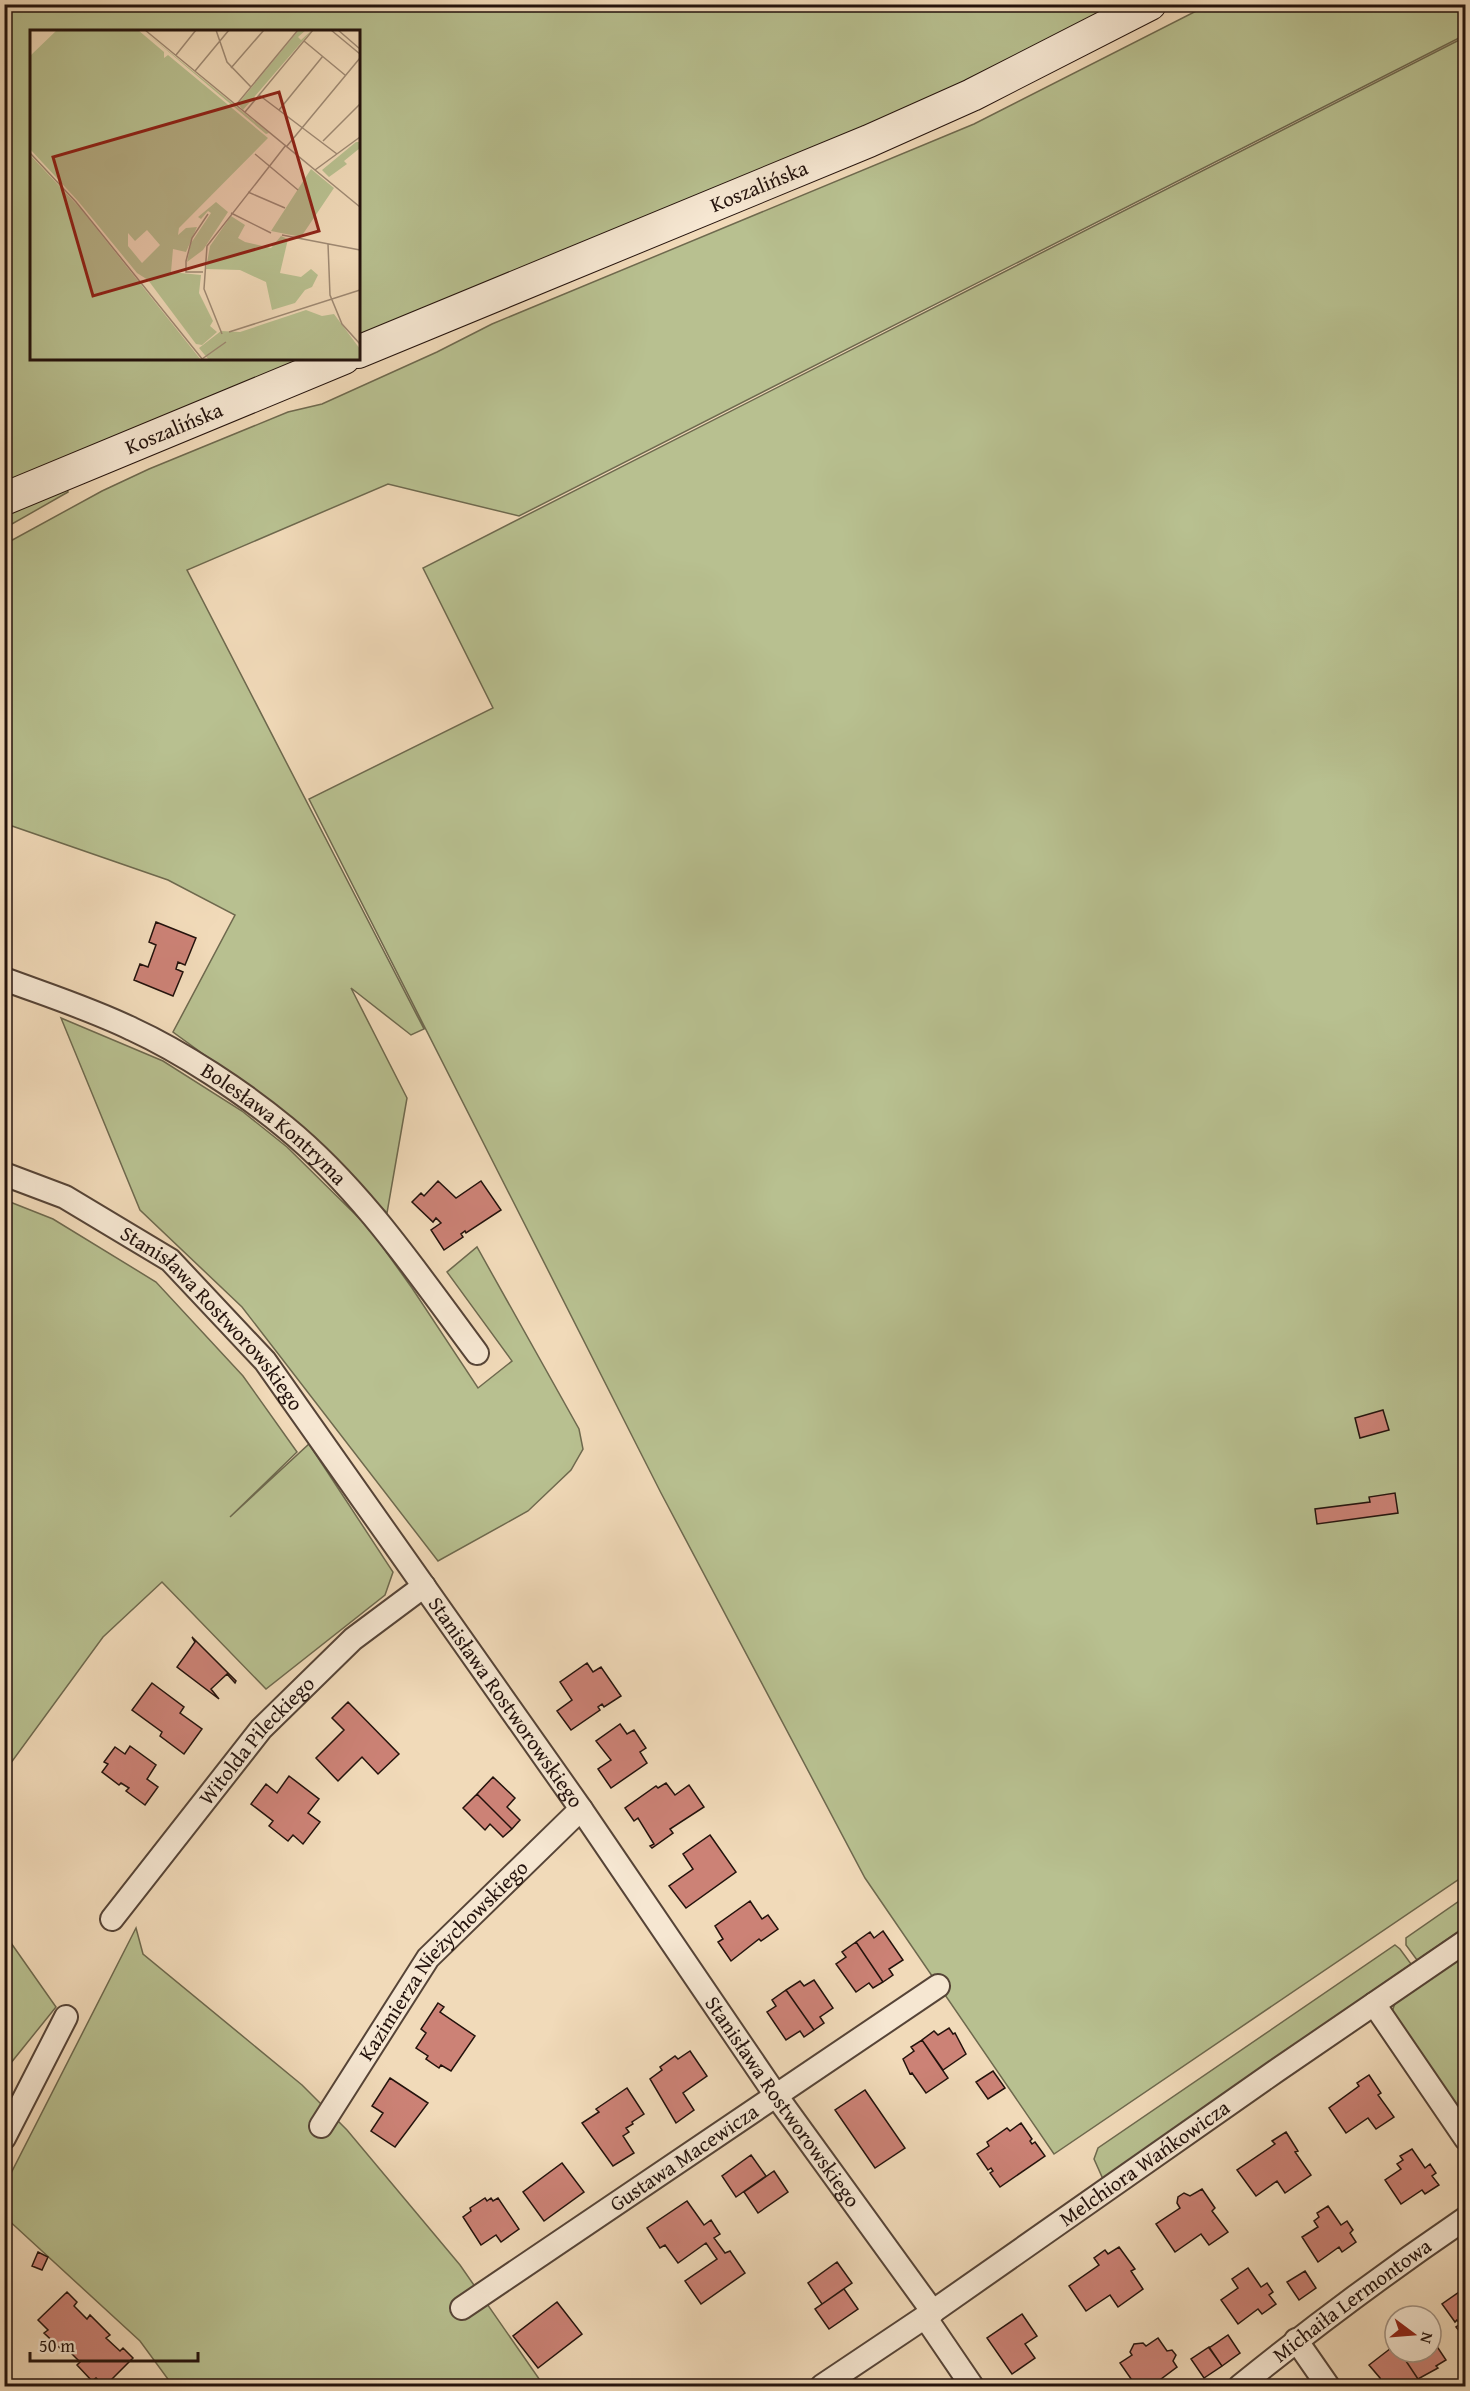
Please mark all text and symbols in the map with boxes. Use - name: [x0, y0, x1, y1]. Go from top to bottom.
- inset map: [30, 30, 360, 360]
- street label: Koszalińska: [705, 152, 813, 220]
- street label: Koszalińska: [120, 394, 227, 462]
- street label: Bolesława Kontryma: [195, 1055, 354, 1192]
- street label: Stanisława Rostworowskiego: [115, 1218, 311, 1417]
- street label: Stanisława Rostworowskiego: [421, 1590, 591, 1814]
- street label: Witolda Pileckiego: [191, 1669, 322, 1811]
- street label: Kazimierza Nieżychowskiego: [350, 1852, 535, 2067]
- street label: Stanisława Rostworowskiego: [698, 1990, 868, 2214]
- street label: Melchiora Wańkowicza: [1053, 2092, 1236, 2233]
- street label: Gustawa Macewicza: [603, 2096, 764, 2219]
- street label: Michaiła Lermontowa: [1266, 2230, 1438, 2369]
- north arrow: [1383, 2304, 1443, 2364]
- scale bar: [30, 2325, 198, 2363]
- text: N: [1414, 2330, 1440, 2347]
- text: 50 m: [39, 2332, 75, 2359]

